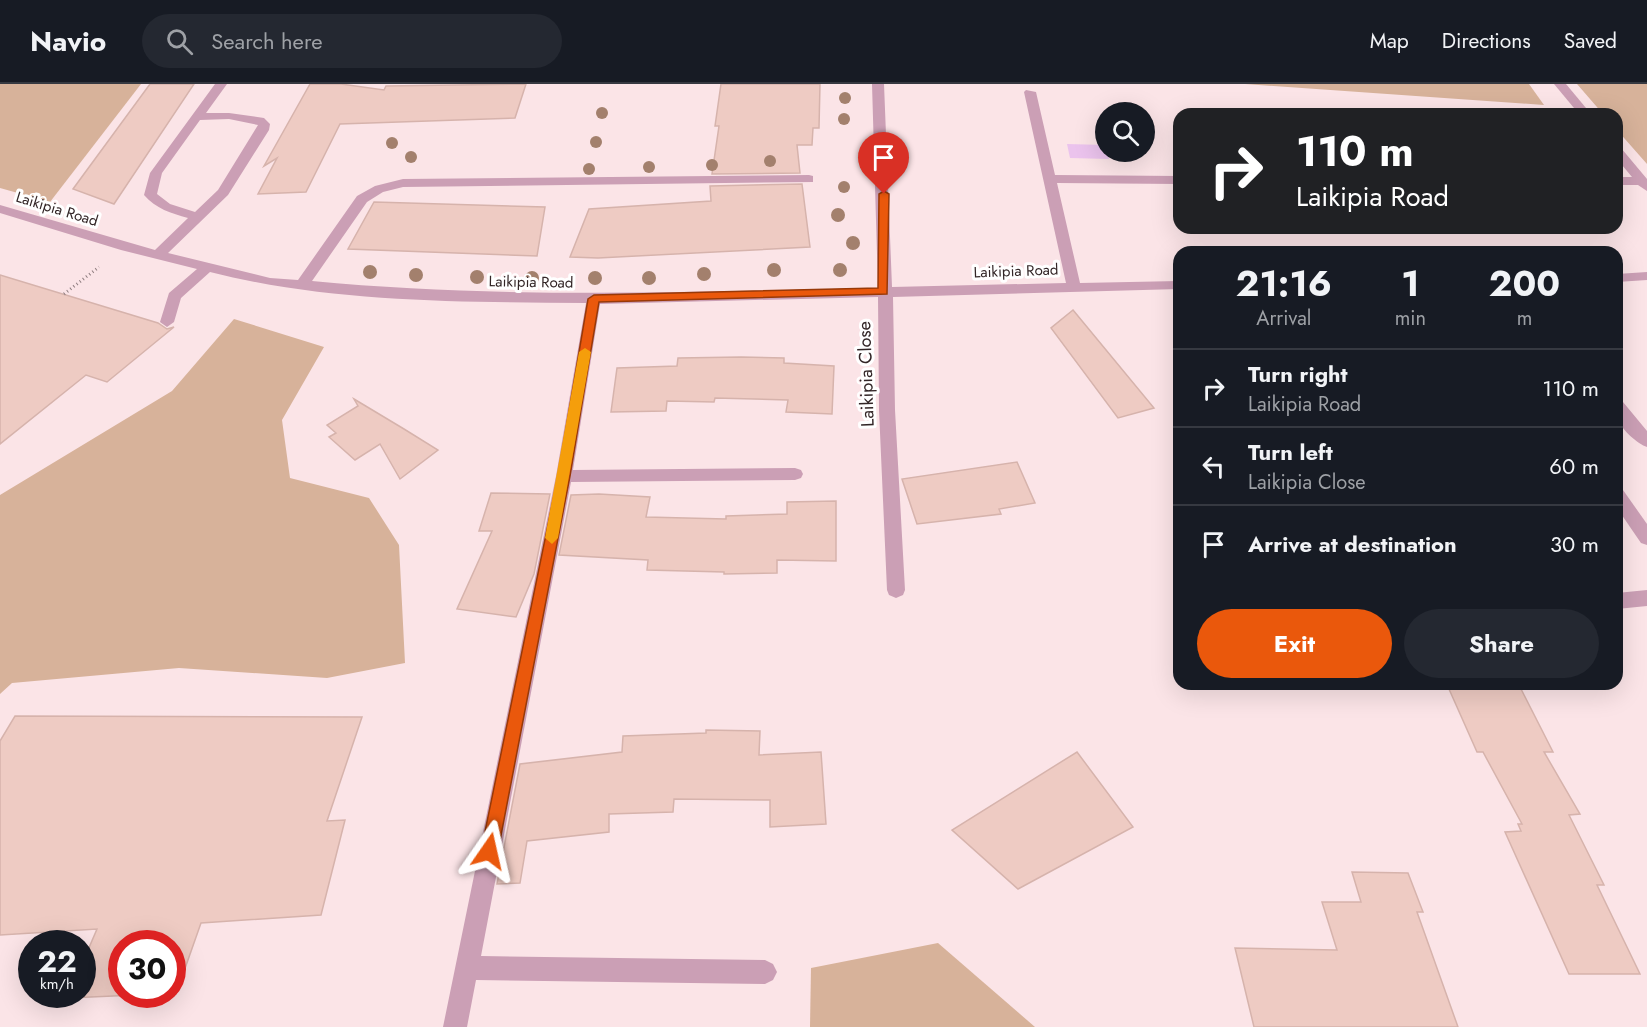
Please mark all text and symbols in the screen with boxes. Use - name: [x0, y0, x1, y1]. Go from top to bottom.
- search box: [142, 14, 562, 68]
- text: Navio: [30, 21, 106, 62]
- icon: search: [163, 25, 196, 58]
- text: Search here: [211, 25, 322, 57]
- text: Map: [1370, 26, 1409, 56]
- text: Directions: [1442, 26, 1531, 56]
- text: Saved: [1564, 26, 1617, 56]
- map controls: [1095, 102, 1155, 162]
- button: search: [1095, 102, 1155, 162]
- text: 110 m: [1296, 121, 1414, 182]
- pin: [858, 132, 909, 194]
- icon: right: [1197, 132, 1275, 210]
- icon: arrive: [867, 141, 900, 174]
- text: Laikipia Road: [1296, 177, 1449, 216]
- street label: Laikipia Road: [13, 186, 101, 232]
- text: 21:16: [1236, 257, 1332, 309]
- text: 1: [1401, 257, 1419, 309]
- text: 200: [1489, 257, 1560, 309]
- street label: Laikipia Road: [973, 259, 1059, 283]
- street label: Laikipia Road: [488, 270, 574, 294]
- text: Arrival: [1256, 304, 1311, 333]
- text: min: [1395, 304, 1426, 333]
- text: m: [1517, 304, 1532, 333]
- street label: Laikipia Close: [851, 321, 881, 427]
- text: Turn right: [1248, 358, 1348, 390]
- icon: right: [1197, 372, 1230, 405]
- text: 110 m: [1542, 372, 1599, 404]
- text: Laikipia Road: [1248, 390, 1361, 419]
- text: Turn left: [1248, 436, 1333, 468]
- icon: left: [1197, 450, 1230, 483]
- text: 60 m: [1549, 450, 1599, 482]
- text: Laikipia Close: [1248, 468, 1366, 497]
- icon: arrive: [1197, 528, 1230, 561]
- text: Arrive at destination: [1248, 528, 1457, 560]
- text: 30 m: [1550, 528, 1599, 560]
- button: Exit: [1197, 609, 1392, 678]
- button: Share: [1404, 609, 1599, 678]
- position arrow: [457, 819, 521, 883]
- speed limit sign: 30: [108, 930, 186, 1008]
- text: 22: [37, 940, 77, 983]
- text: km/h: [40, 973, 74, 995]

